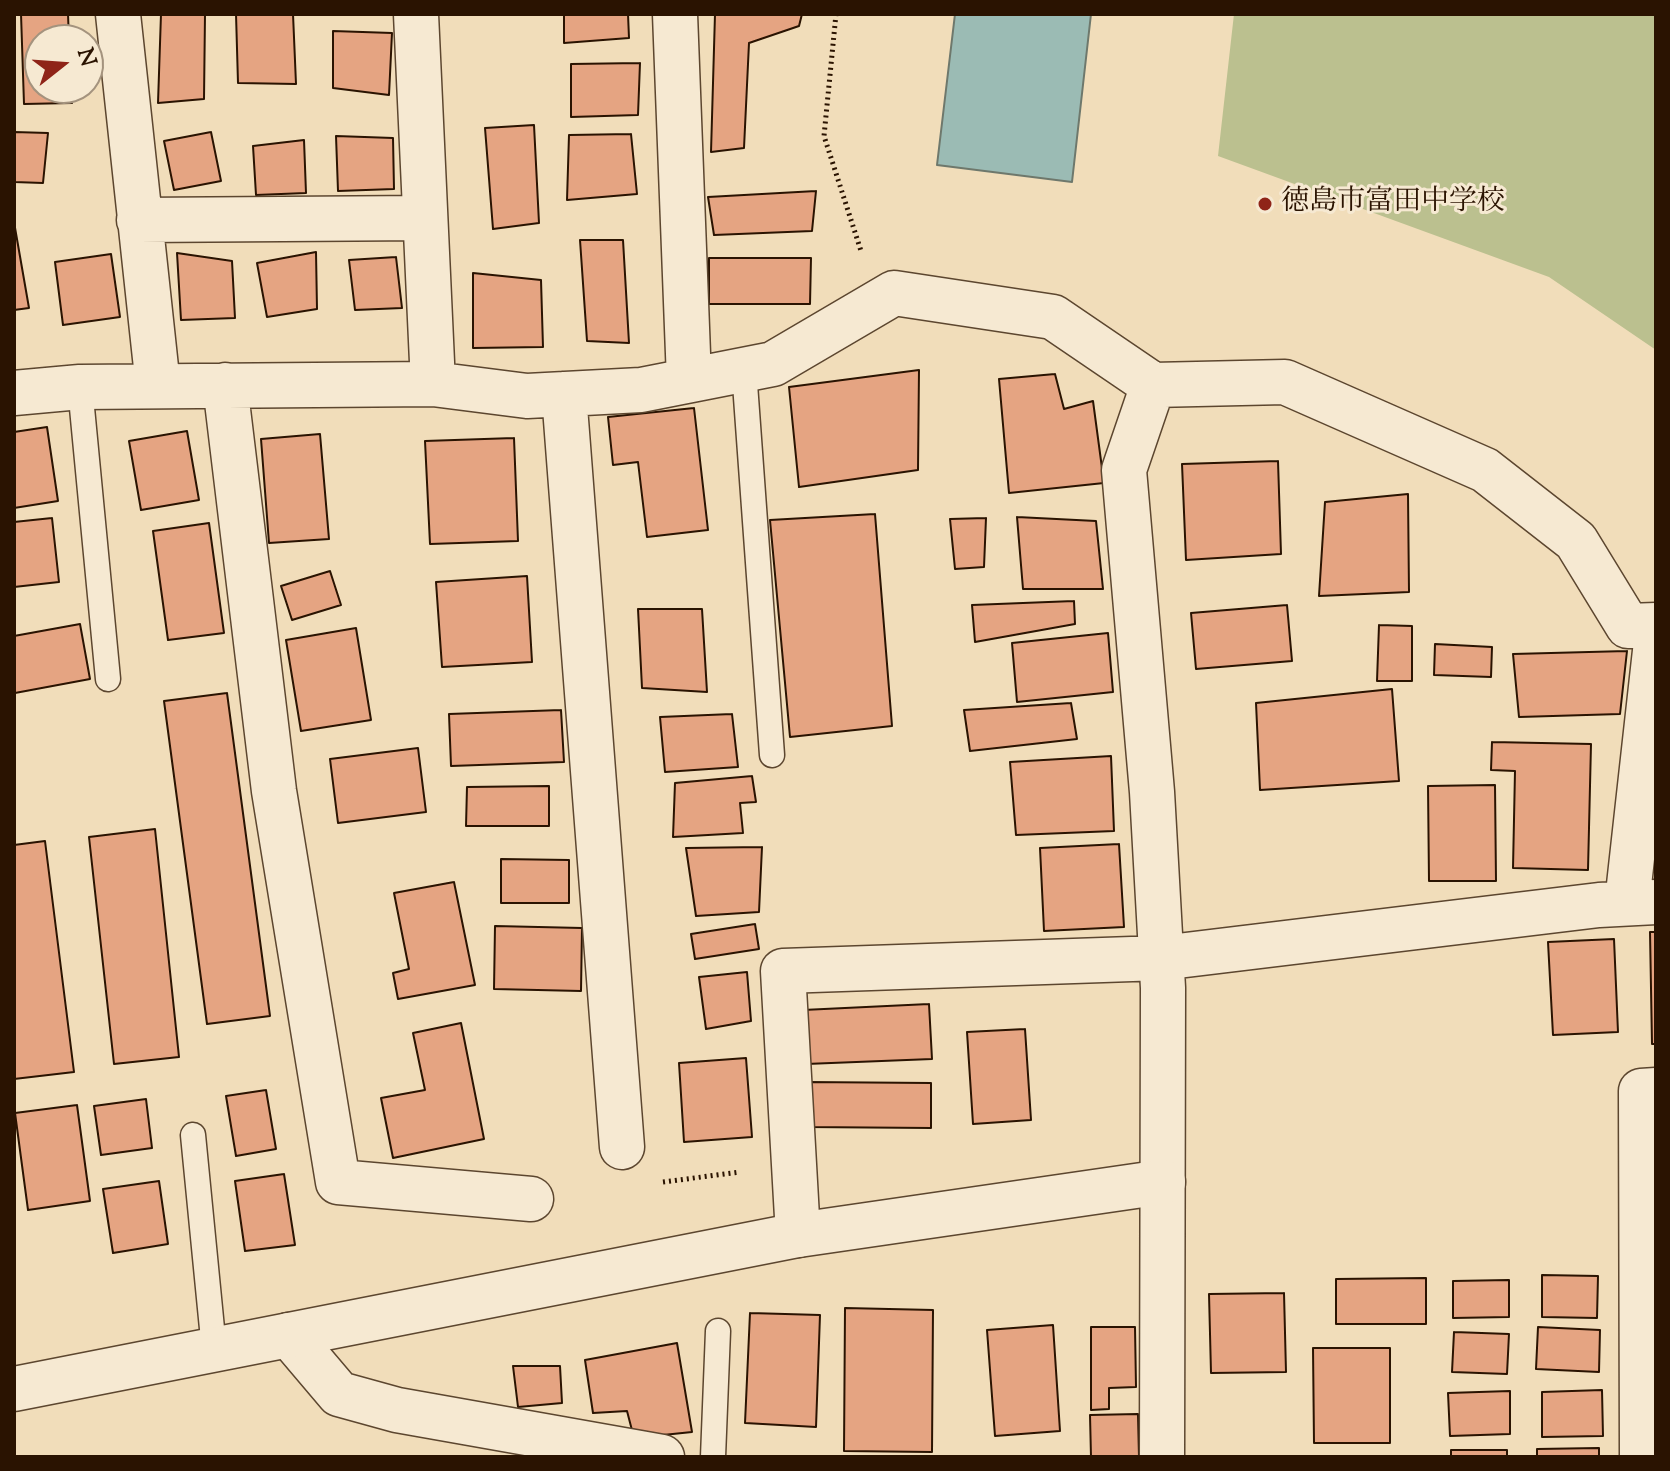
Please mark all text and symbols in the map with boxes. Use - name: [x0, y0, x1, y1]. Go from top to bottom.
- north arrow: [24, 24, 104, 104]
- text: N: [67, 44, 103, 71]
- place label: 徳島市富田中学校: [1281, 187, 1505, 221]
- marker: 徳島市富田中学校: [1256, 195, 1274, 213]

